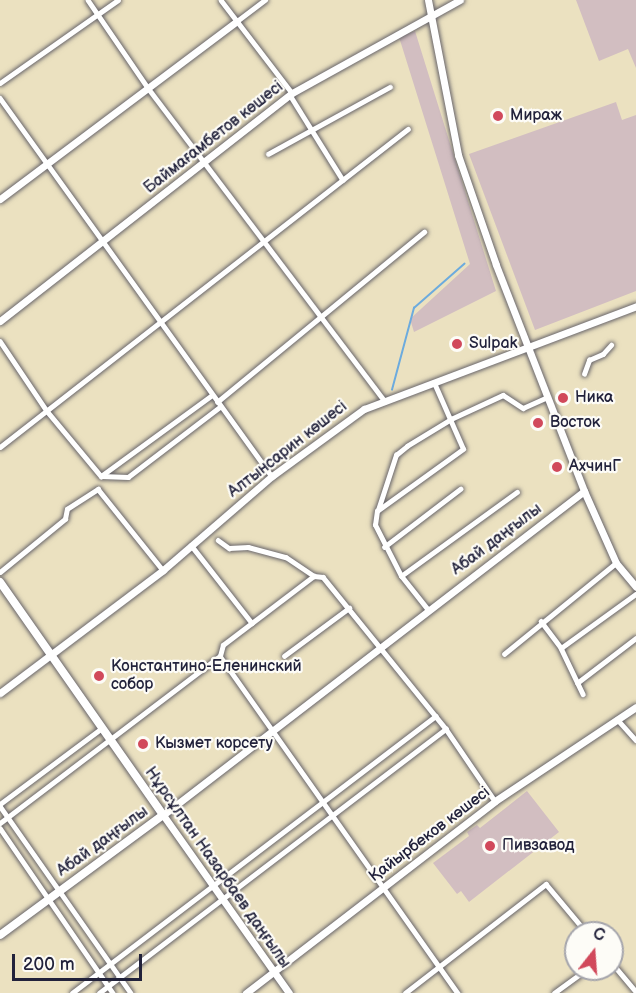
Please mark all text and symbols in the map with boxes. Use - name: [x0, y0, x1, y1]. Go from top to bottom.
- street label: Баймағамбетов көшесі: [141, 78, 287, 198]
- place label: Мираж: [510, 106, 562, 126]
- marker: Мираж: [491, 109, 505, 123]
- place label: Sulpak: [469, 334, 517, 354]
- marker: Sulpak: [450, 337, 464, 351]
- place label: Ника: [575, 388, 613, 408]
- marker: Ника: [556, 391, 570, 405]
- street label: Алтынсарин көшесі: [225, 398, 351, 502]
- place label: Восток: [550, 413, 600, 433]
- marker: Восток: [531, 416, 545, 430]
- place label: АхчинГ: [569, 457, 621, 477]
- marker: АхчинГ: [550, 460, 564, 474]
- street label: Абай даңғылы: [448, 500, 546, 580]
- place label: Константино-Еленинский собор: [111, 657, 302, 695]
- marker: Константино-Еленинский собор: [92, 669, 106, 683]
- place label: Кызмет корсету: [155, 734, 273, 754]
- marker: Кызмет корсету: [136, 737, 150, 751]
- street label: Нұрсұлтан Назарбаев даңғылы: [140, 764, 294, 972]
- street label: Қайырбеков көшесі: [366, 783, 494, 887]
- street label: Абай даңғылы: [54, 803, 152, 881]
- place label: Пивзавод: [502, 836, 574, 856]
- marker: Пивзавод: [483, 839, 497, 853]
- north arrow: [564, 921, 624, 981]
- text: С: [591, 925, 607, 946]
- scale bar: [15, 942, 146, 980]
- text: 200 m: [23, 954, 75, 975]

